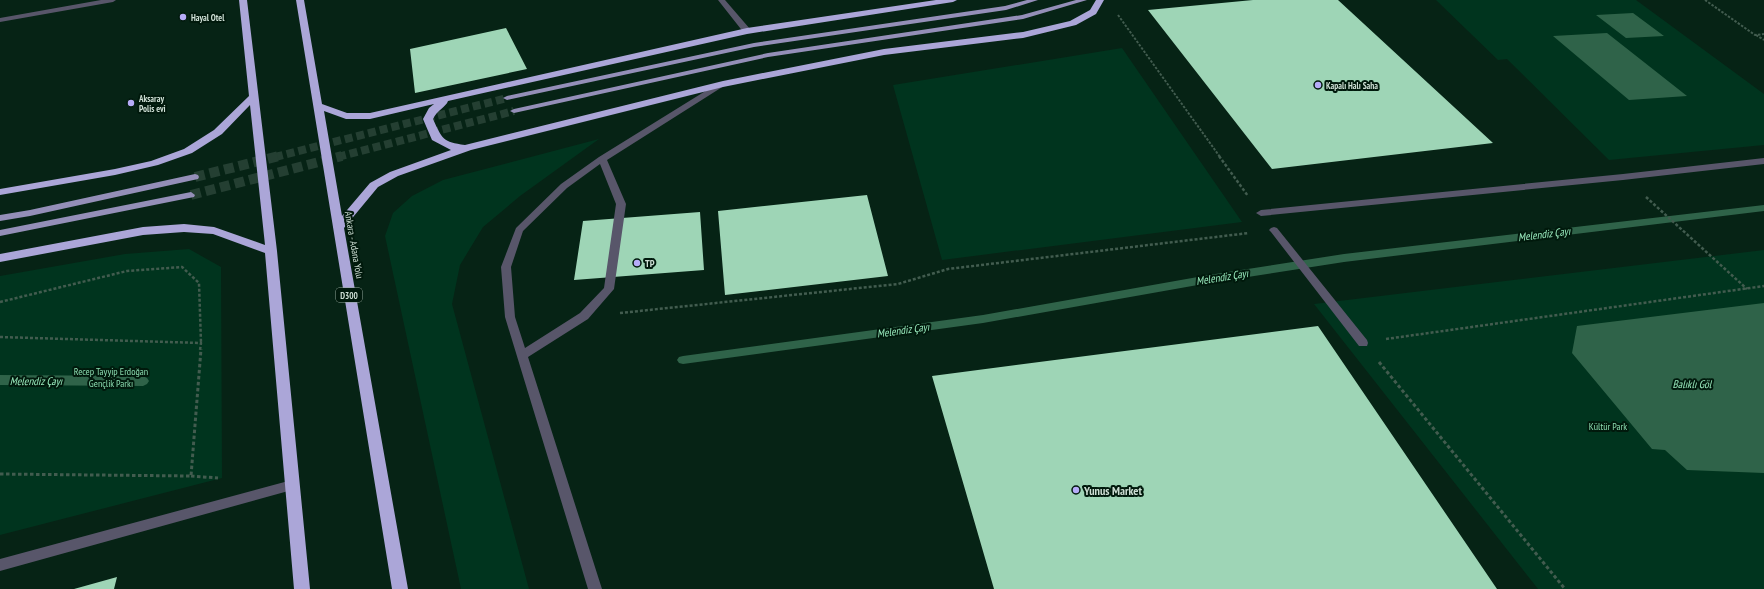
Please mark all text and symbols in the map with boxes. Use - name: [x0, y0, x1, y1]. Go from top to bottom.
- marker: Hayal Otel: [178, 12, 188, 22]
- place label: Hayal Otel: [191, 12, 225, 23]
- marker: Kapalı Halı Saha: [1313, 80, 1323, 90]
- place label: Kapalı Halı Saha: [1326, 80, 1378, 91]
- place label: Aksaray Polis evi: [138, 93, 166, 114]
- marker: Aksaray Polis evi: [126, 98, 136, 108]
- street label: Ankara - Adana Yolu: [342, 210, 366, 280]
- water label: Melendiz Çayı: [1517, 224, 1572, 244]
- place label: TP: [645, 257, 655, 270]
- marker: TP: [632, 258, 642, 268]
- water label: Melendiz Çayı: [1195, 266, 1250, 288]
- road number: D300: [336, 288, 362, 302]
- water label: Melendiz Çayı: [876, 319, 931, 341]
- park label: Recep Tayyip Erdoğan Gençlik Parkı: [74, 365, 148, 390]
- water label: Melendiz Çayı: [10, 374, 63, 388]
- water label: Balıklı Göl: [1673, 377, 1713, 391]
- park label: Kültür Park: [1589, 420, 1627, 433]
- place label: Yunus Market: [1083, 483, 1142, 498]
- marker: Yunus Market: [1071, 485, 1081, 495]

